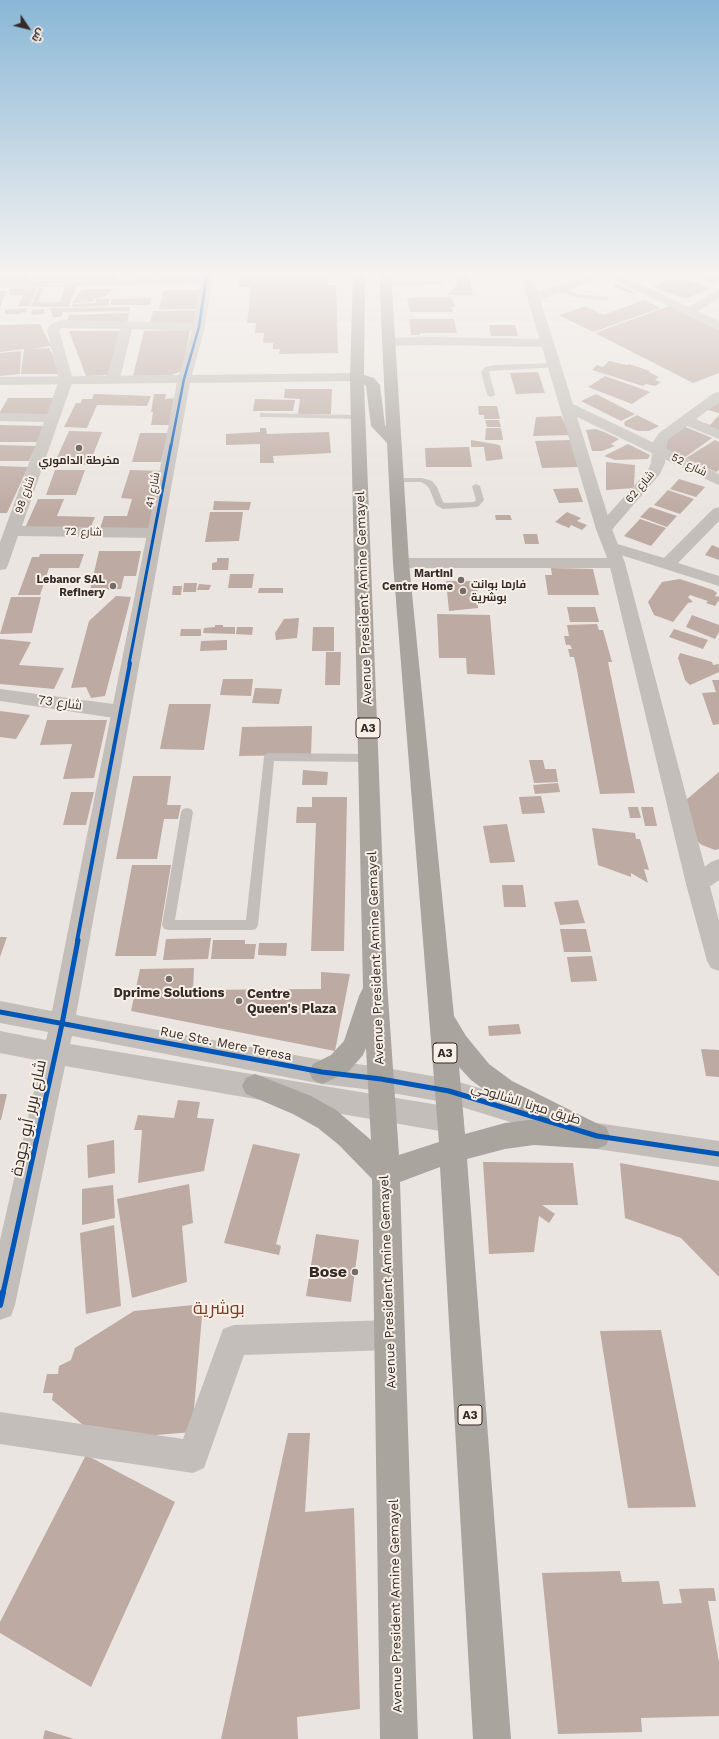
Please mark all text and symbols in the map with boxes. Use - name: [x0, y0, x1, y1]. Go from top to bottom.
- north arrow: [8, 8, 48, 48]
- text: ش: [29, 26, 48, 45]
- marker: مخرطة الداموري: [74, 443, 84, 453]
- street label: شارع 52: [669, 451, 709, 479]
- place label: مخرطة الداموري: [38, 454, 120, 468]
- street label: شارع 62: [623, 468, 657, 506]
- street label: شارع 41: [143, 471, 163, 509]
- street label: شارع 98: [12, 475, 38, 515]
- street label: Avenue President Amine Gemayel: [352, 491, 376, 705]
- street label: شارع 72: [64, 525, 102, 539]
- place label: Martini Centre Home: [382, 567, 453, 593]
- place label: Lebanor SAL Refinery: [36, 573, 105, 599]
- marker: Martini Centre Home: [456, 575, 466, 585]
- place label: فارما بوانت بوشرية: [471, 578, 526, 604]
- marker: Lebanor SAL Refinery: [108, 581, 118, 591]
- marker: فارما بوانت بوشرية: [458, 586, 468, 596]
- street label: شارع 73: [37, 692, 83, 714]
- road number: A3: [356, 718, 380, 738]
- street label: Avenue President Amine Gemayel: [364, 851, 388, 1065]
- marker: Dprime Solutions: [164, 974, 174, 984]
- place label: Dprime Solutions: [113, 985, 225, 1001]
- place label: Centre Queen's Plaza: [247, 986, 336, 1017]
- marker: Centre Queen's Plaza: [234, 996, 244, 1006]
- street label: Rue Ste. Mere Teresa: [159, 1024, 293, 1064]
- road number: A3: [433, 1043, 457, 1063]
- street label: شارع بربر أبو جودة: [7, 1058, 51, 1178]
- street label: طريق ميرنا الشالوحي: [469, 1080, 583, 1128]
- street label: Avenue President Amine Gemayel: [376, 1175, 400, 1389]
- place label: Bose: [309, 1262, 347, 1282]
- marker: Bose: [350, 1267, 360, 1277]
- district label: بوشرية: [193, 1298, 245, 1320]
- road number: A3: [458, 1405, 482, 1425]
- street label: Avenue President Amine Gemayel: [386, 1499, 406, 1713]

